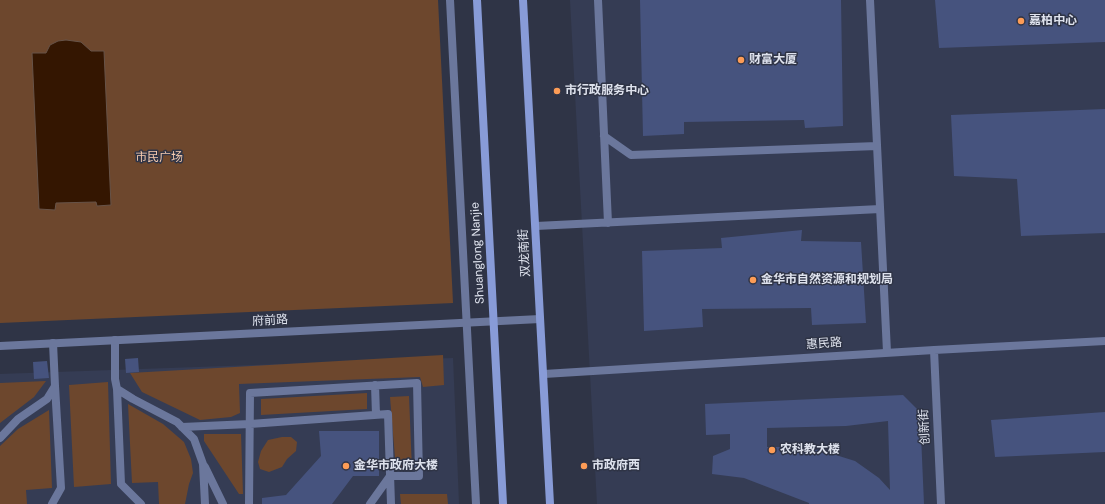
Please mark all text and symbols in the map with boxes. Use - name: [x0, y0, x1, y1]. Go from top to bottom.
- place label: 嘉柏中心: [1029, 14, 1077, 28]
- marker: 嘉柏中心: [1016, 16, 1026, 26]
- place label: 财富大厦: [749, 53, 797, 67]
- marker: 财富大厦: [736, 55, 746, 65]
- place label: 市行政服务中心: [565, 84, 649, 98]
- marker: 市行政服务中心: [552, 86, 562, 96]
- park label: 市民广场: [135, 151, 183, 165]
- street label: Shuanglong Nanjie: [468, 202, 488, 304]
- street label: 双龙南街: [517, 229, 533, 277]
- place label: 金华市自然资源和规划局: [761, 273, 893, 287]
- marker: 金华市自然资源和规划局: [748, 275, 758, 285]
- street label: 府前路: [252, 313, 288, 329]
- street label: 惠民路: [806, 336, 842, 352]
- street label: 创新街: [917, 409, 933, 445]
- place label: 农科教大楼: [780, 443, 840, 457]
- marker: 农科教大楼: [767, 445, 777, 455]
- place label: 金华市政府大楼: [354, 459, 438, 473]
- place label: 市政府西: [592, 459, 640, 473]
- marker: 金华市政府大楼: [341, 461, 351, 471]
- marker: 市政府西: [579, 461, 589, 471]

